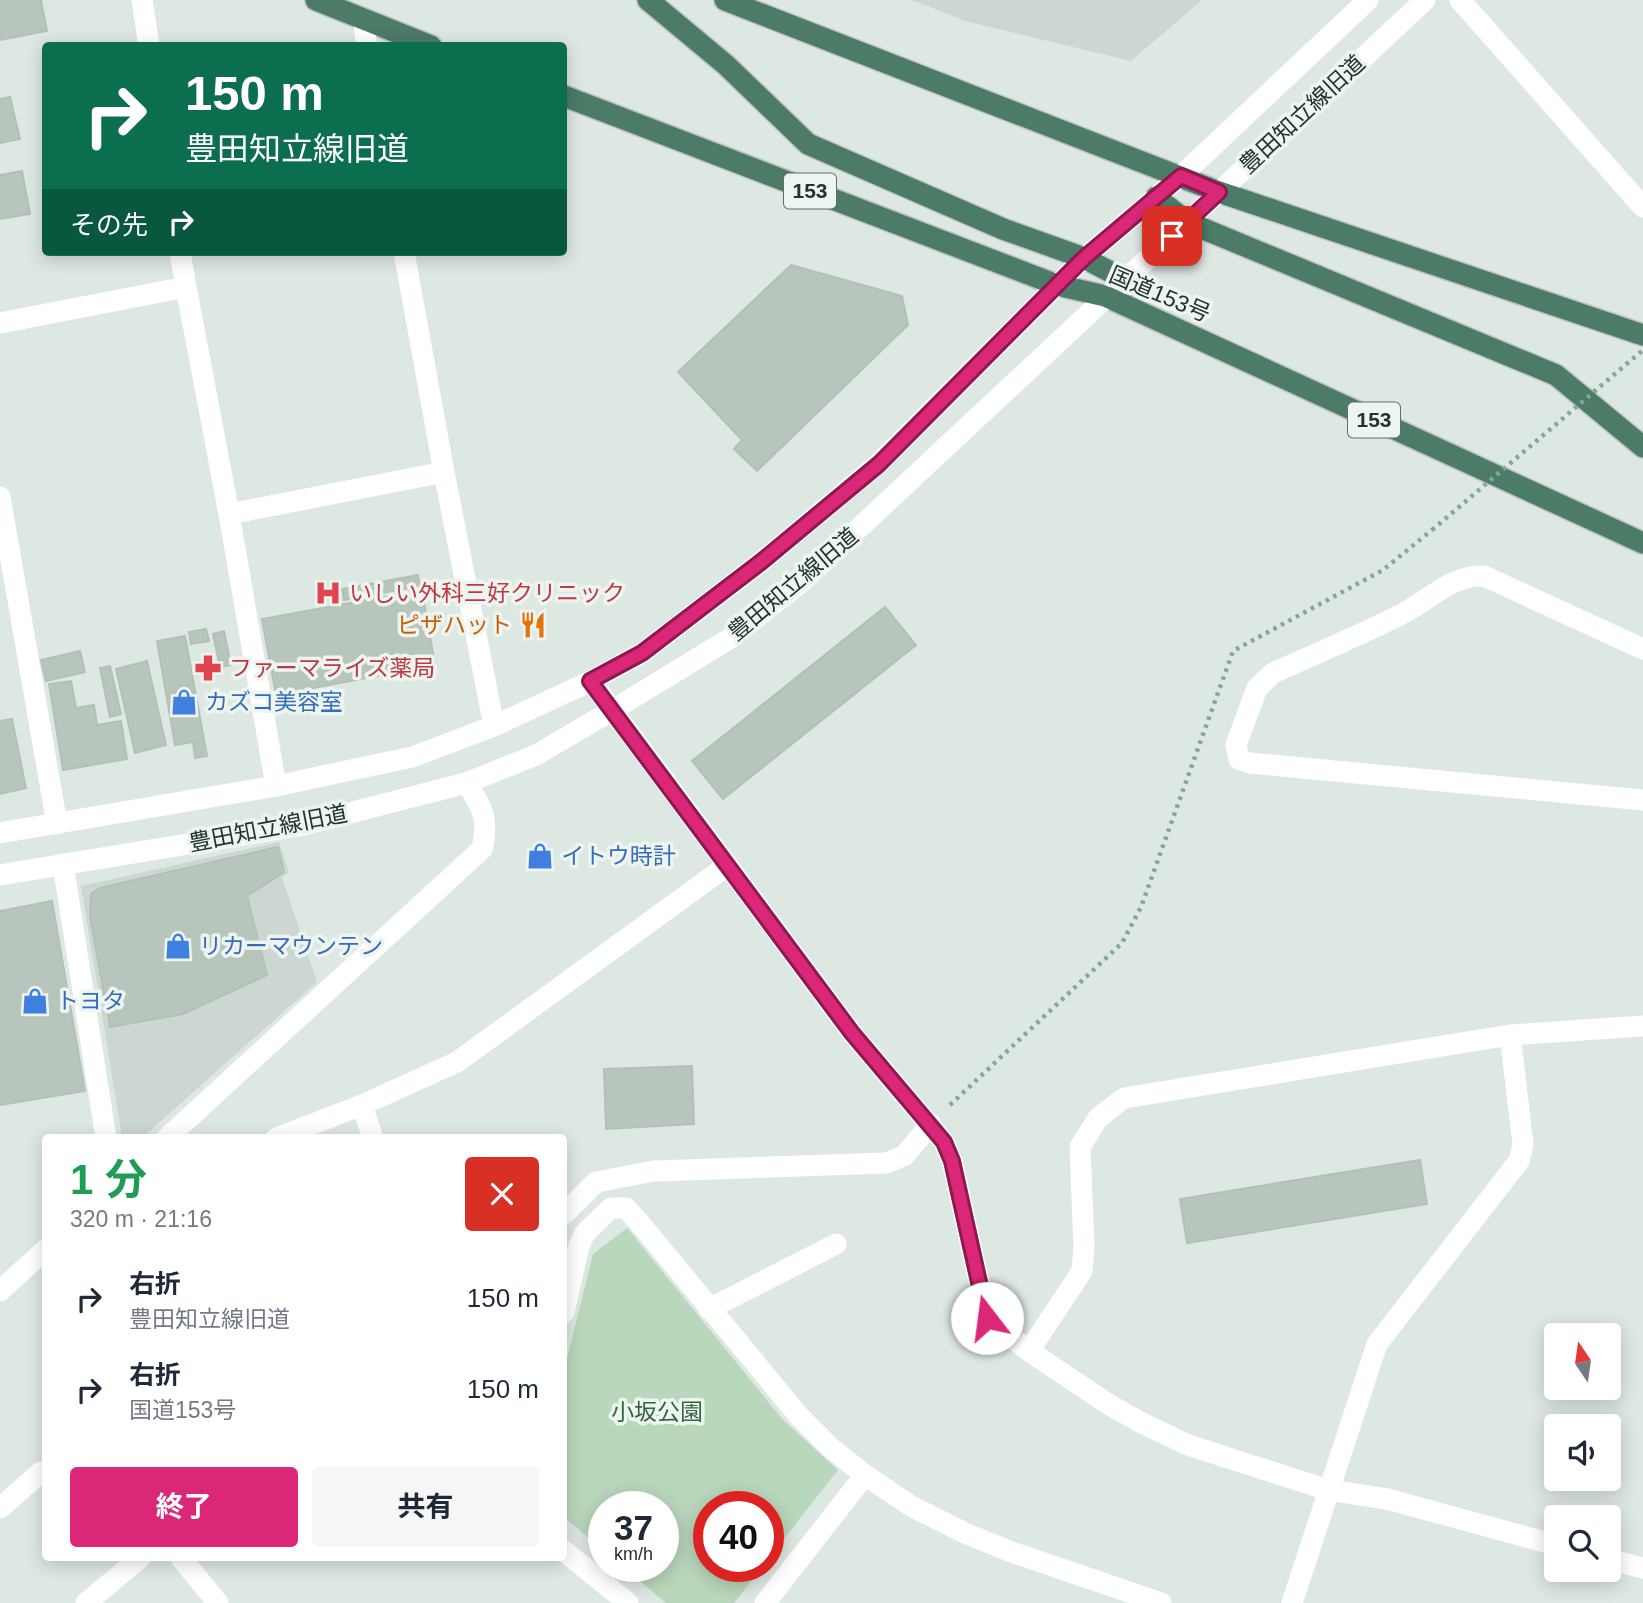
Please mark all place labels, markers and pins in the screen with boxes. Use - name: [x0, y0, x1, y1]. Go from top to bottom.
- pin: [1142, 206, 1202, 266]
- hospital icon: いしい外科三好クリニック: [313, 578, 343, 608]
- place label: いしい外科三好クリニック: [349, 580, 625, 606]
- restaurant icon: ピザハット: [518, 610, 548, 640]
- place label: ピザハット: [397, 612, 512, 638]
- pharmacy icon: ファーマライズ薬局: [193, 653, 223, 683]
- place label: ファーマライズ薬局: [229, 655, 435, 681]
- shop icon: カズコ美容室: [169, 687, 199, 717]
- place label: カズコ美容室: [205, 689, 343, 715]
- shop icon: イトウ時計: [525, 841, 555, 871]
- place label: イトウ時計: [561, 843, 676, 869]
- shop icon: リカーマウンテン: [163, 931, 193, 961]
- place label: リカーマウンテン: [199, 933, 383, 959]
- shop icon: トヨタ: [20, 986, 50, 1016]
- place label: トヨタ: [56, 988, 125, 1014]

